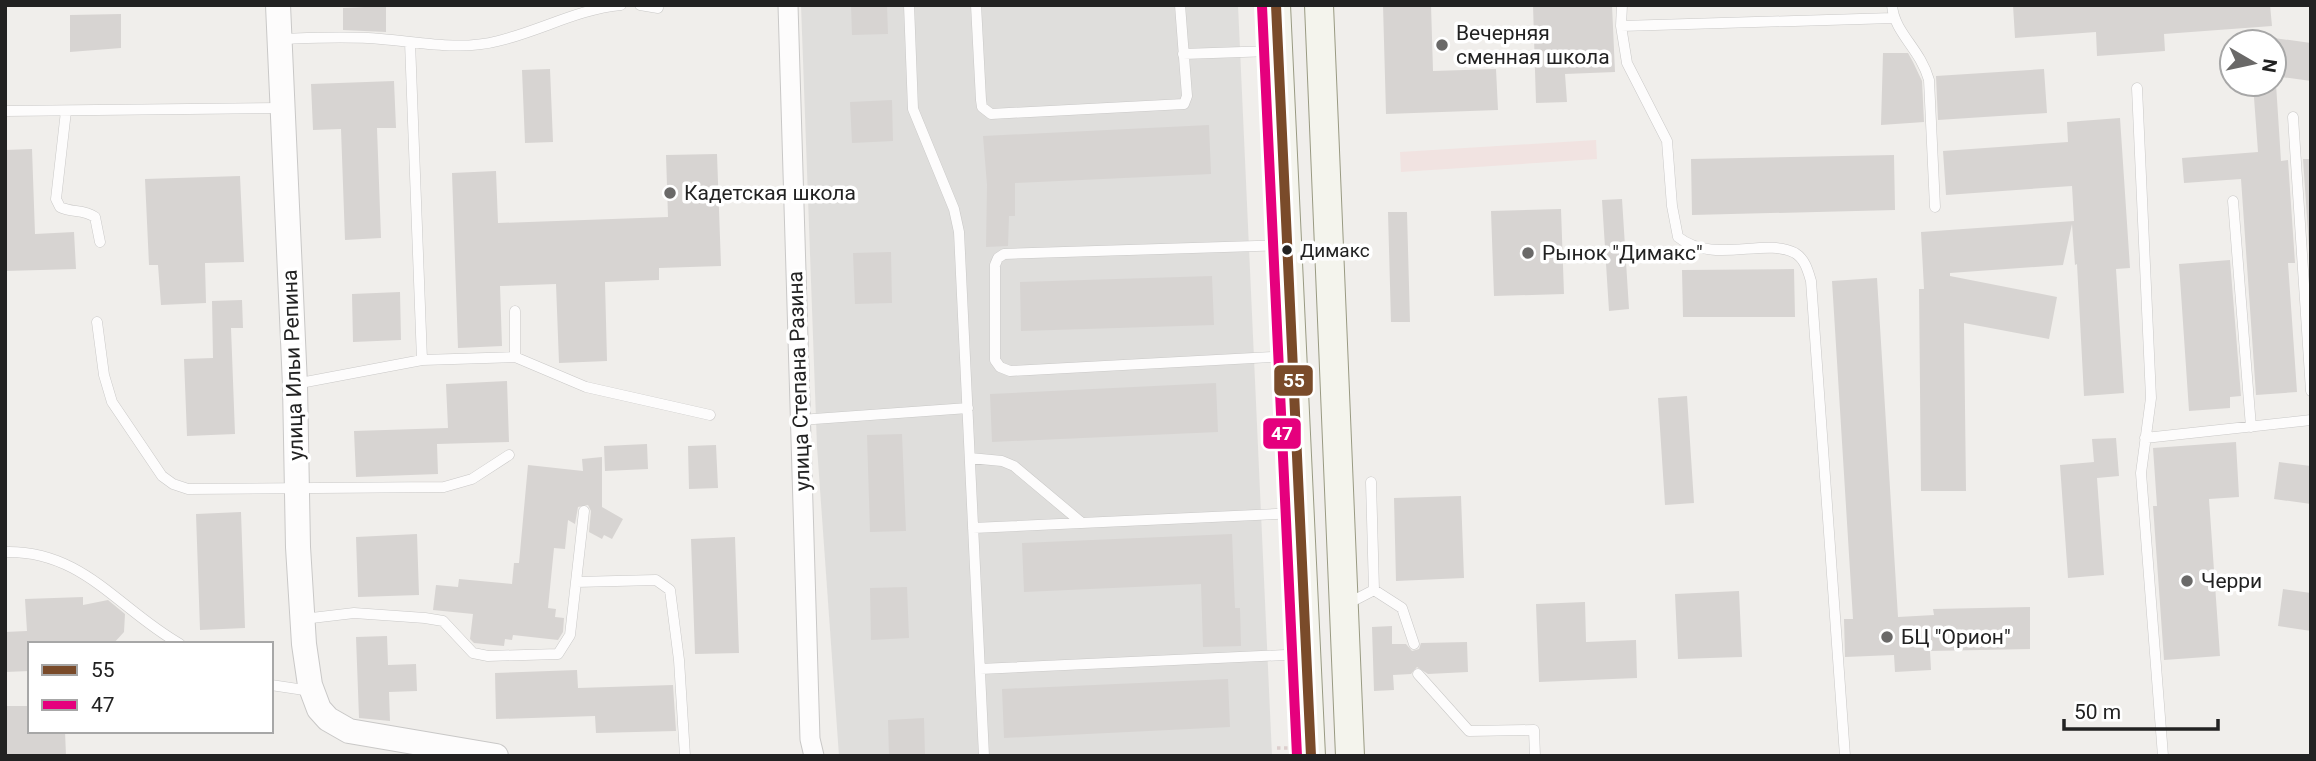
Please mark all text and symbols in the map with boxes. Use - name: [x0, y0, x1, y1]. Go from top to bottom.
- place label: Вечерняя сменная школа: [1456, 21, 1610, 69]
- north arrow: [2218, 28, 2288, 98]
- marker: Вечерняя сменная школа: [1434, 37, 1450, 53]
- text: N: [2257, 57, 2282, 74]
- place label: Кадетская школа: [684, 181, 856, 205]
- marker: Кадетская школа: [662, 185, 678, 201]
- place label: Димакс: [1300, 239, 1370, 262]
- place label: Рынок "Димакс": [1542, 241, 1703, 265]
- marker: Димакс: [1280, 243, 1294, 257]
- marker: Рынок "Димакс": [1520, 245, 1536, 261]
- street label: улица Ильи Репина: [278, 269, 308, 461]
- street label: улица Степана Разина: [783, 271, 815, 491]
- line badge: 55: [1273, 364, 1314, 397]
- text: 55: [1283, 369, 1305, 392]
- line badge: 47: [1262, 417, 1302, 450]
- text: 47: [1271, 422, 1293, 445]
- place label: Черри: [2201, 569, 2262, 593]
- marker: Черри: [2179, 573, 2195, 589]
- place label: БЦ "Орион": [1901, 625, 2011, 649]
- marker: БЦ "Орион": [1879, 629, 1895, 645]
- legend: [28, 642, 273, 733]
- text: 55: [91, 658, 115, 682]
- scale bar: [2064, 688, 2218, 732]
- text: 47: [91, 693, 115, 717]
- text: 50 m: [2074, 700, 2121, 724]

